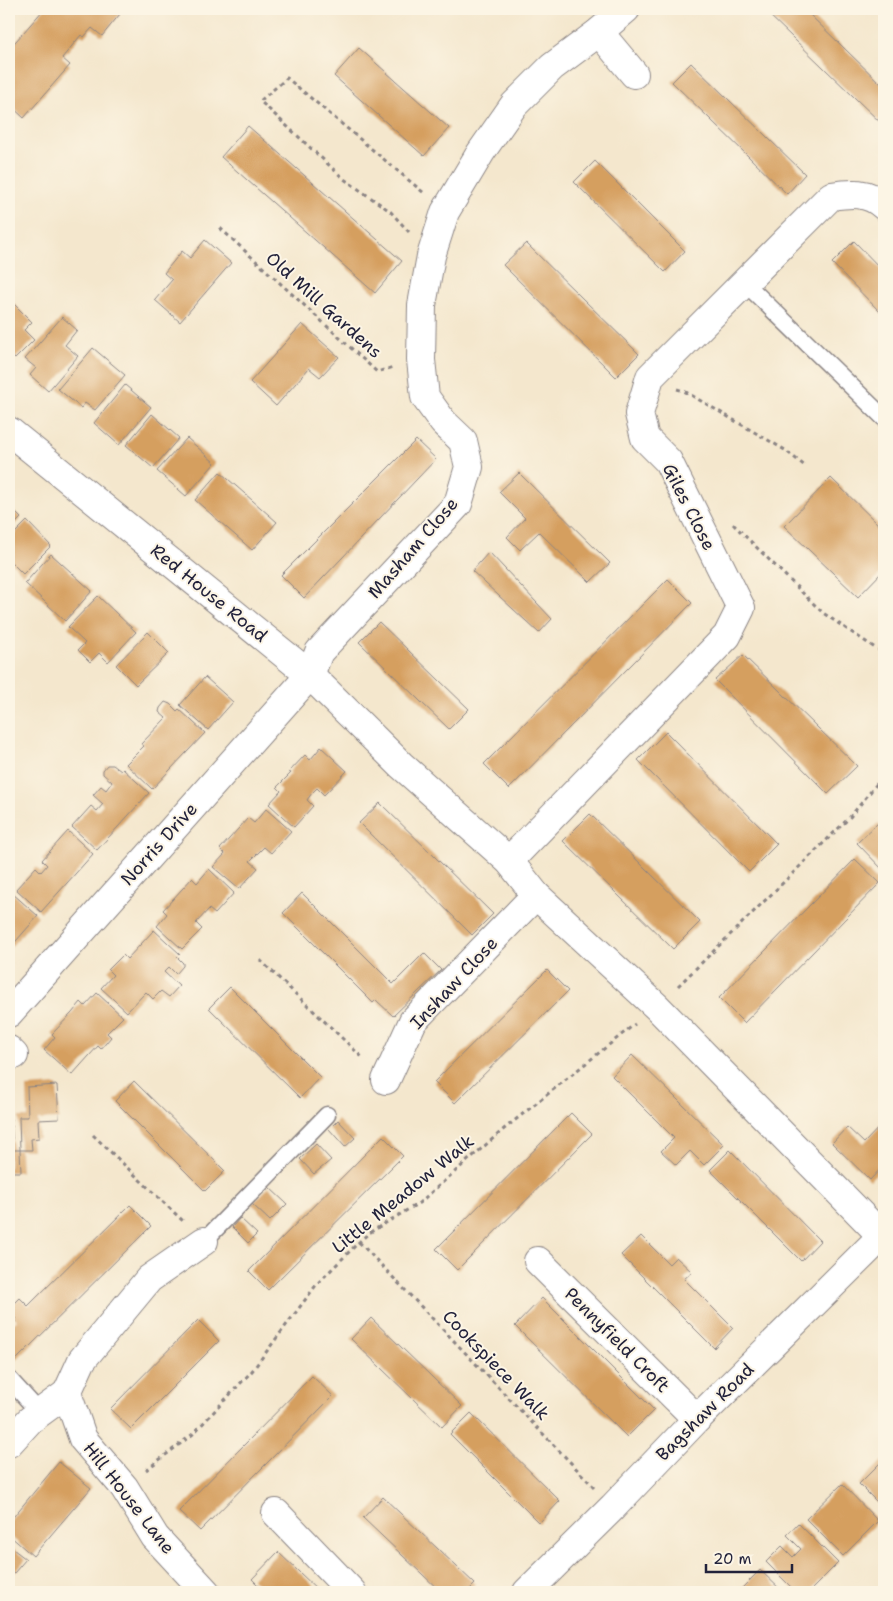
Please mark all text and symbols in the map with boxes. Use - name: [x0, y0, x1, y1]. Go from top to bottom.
- street label: Old Mill Gardens: [261, 246, 387, 364]
- street label: Giles Close: [657, 459, 721, 555]
- street label: Masham Close: [362, 492, 464, 604]
- street label: Red House Road: [146, 538, 272, 648]
- street label: Norris Drive: [115, 797, 203, 891]
- street label: Inshaw Close: [405, 932, 503, 1034]
- street label: Little Meadow Walk: [327, 1129, 479, 1259]
- street label: Pennyfield Croft: [559, 1282, 675, 1398]
- street label: Cookspiece Walk: [437, 1305, 555, 1425]
- street label: Bagshaw Road: [651, 1358, 759, 1466]
- street label: Hill House Lane: [78, 1437, 180, 1559]
- scale bar: [706, 1541, 792, 1573]
- text: 20 m: [713, 1549, 752, 1569]

